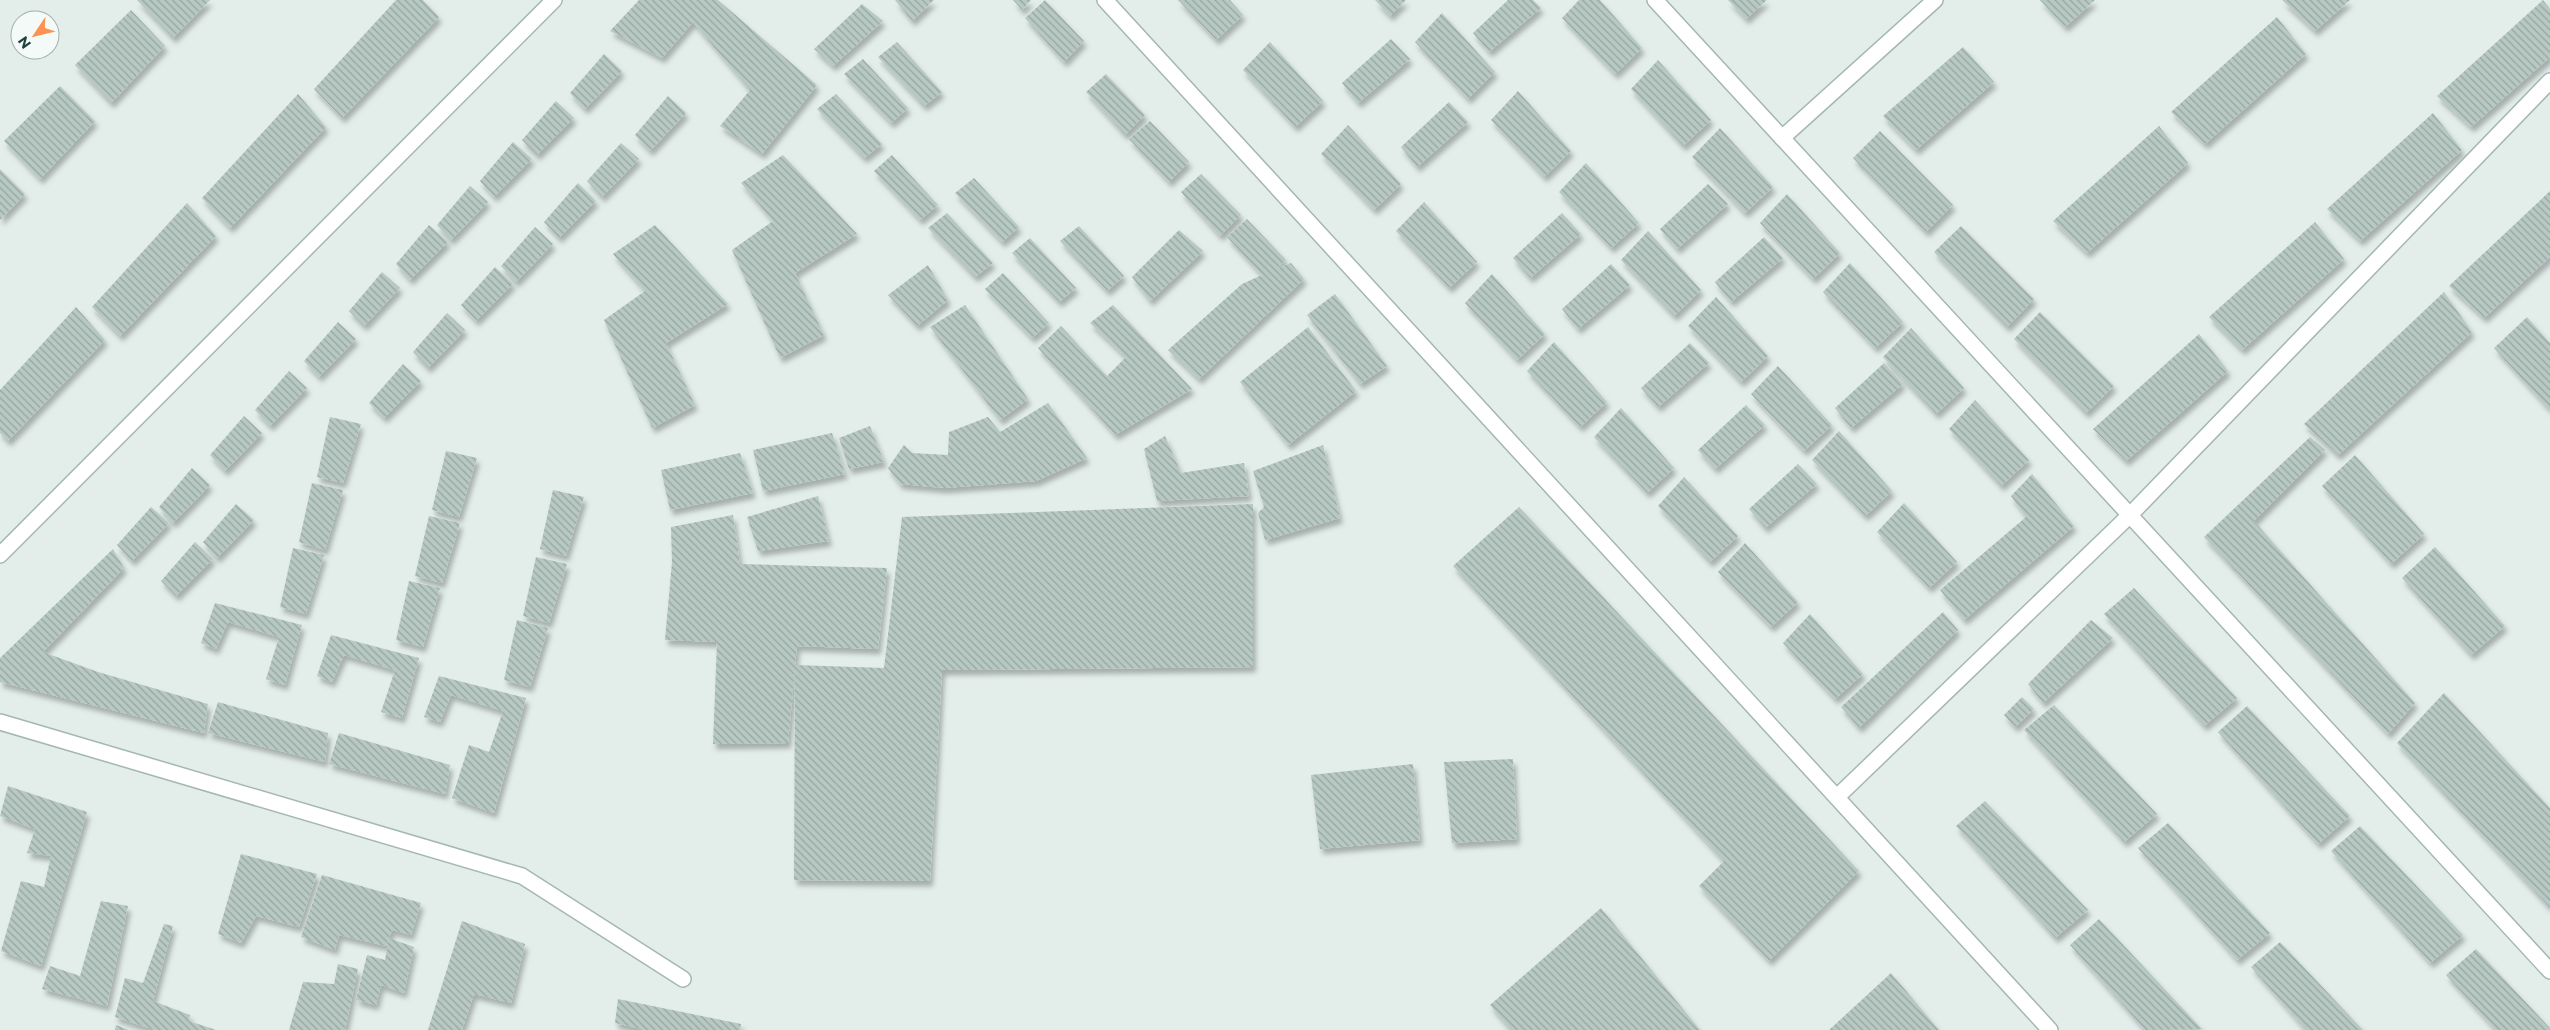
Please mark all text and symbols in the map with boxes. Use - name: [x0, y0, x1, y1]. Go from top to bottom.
- north arrow: [10, 10, 60, 60]
- text: N: [14, 33, 35, 52]

